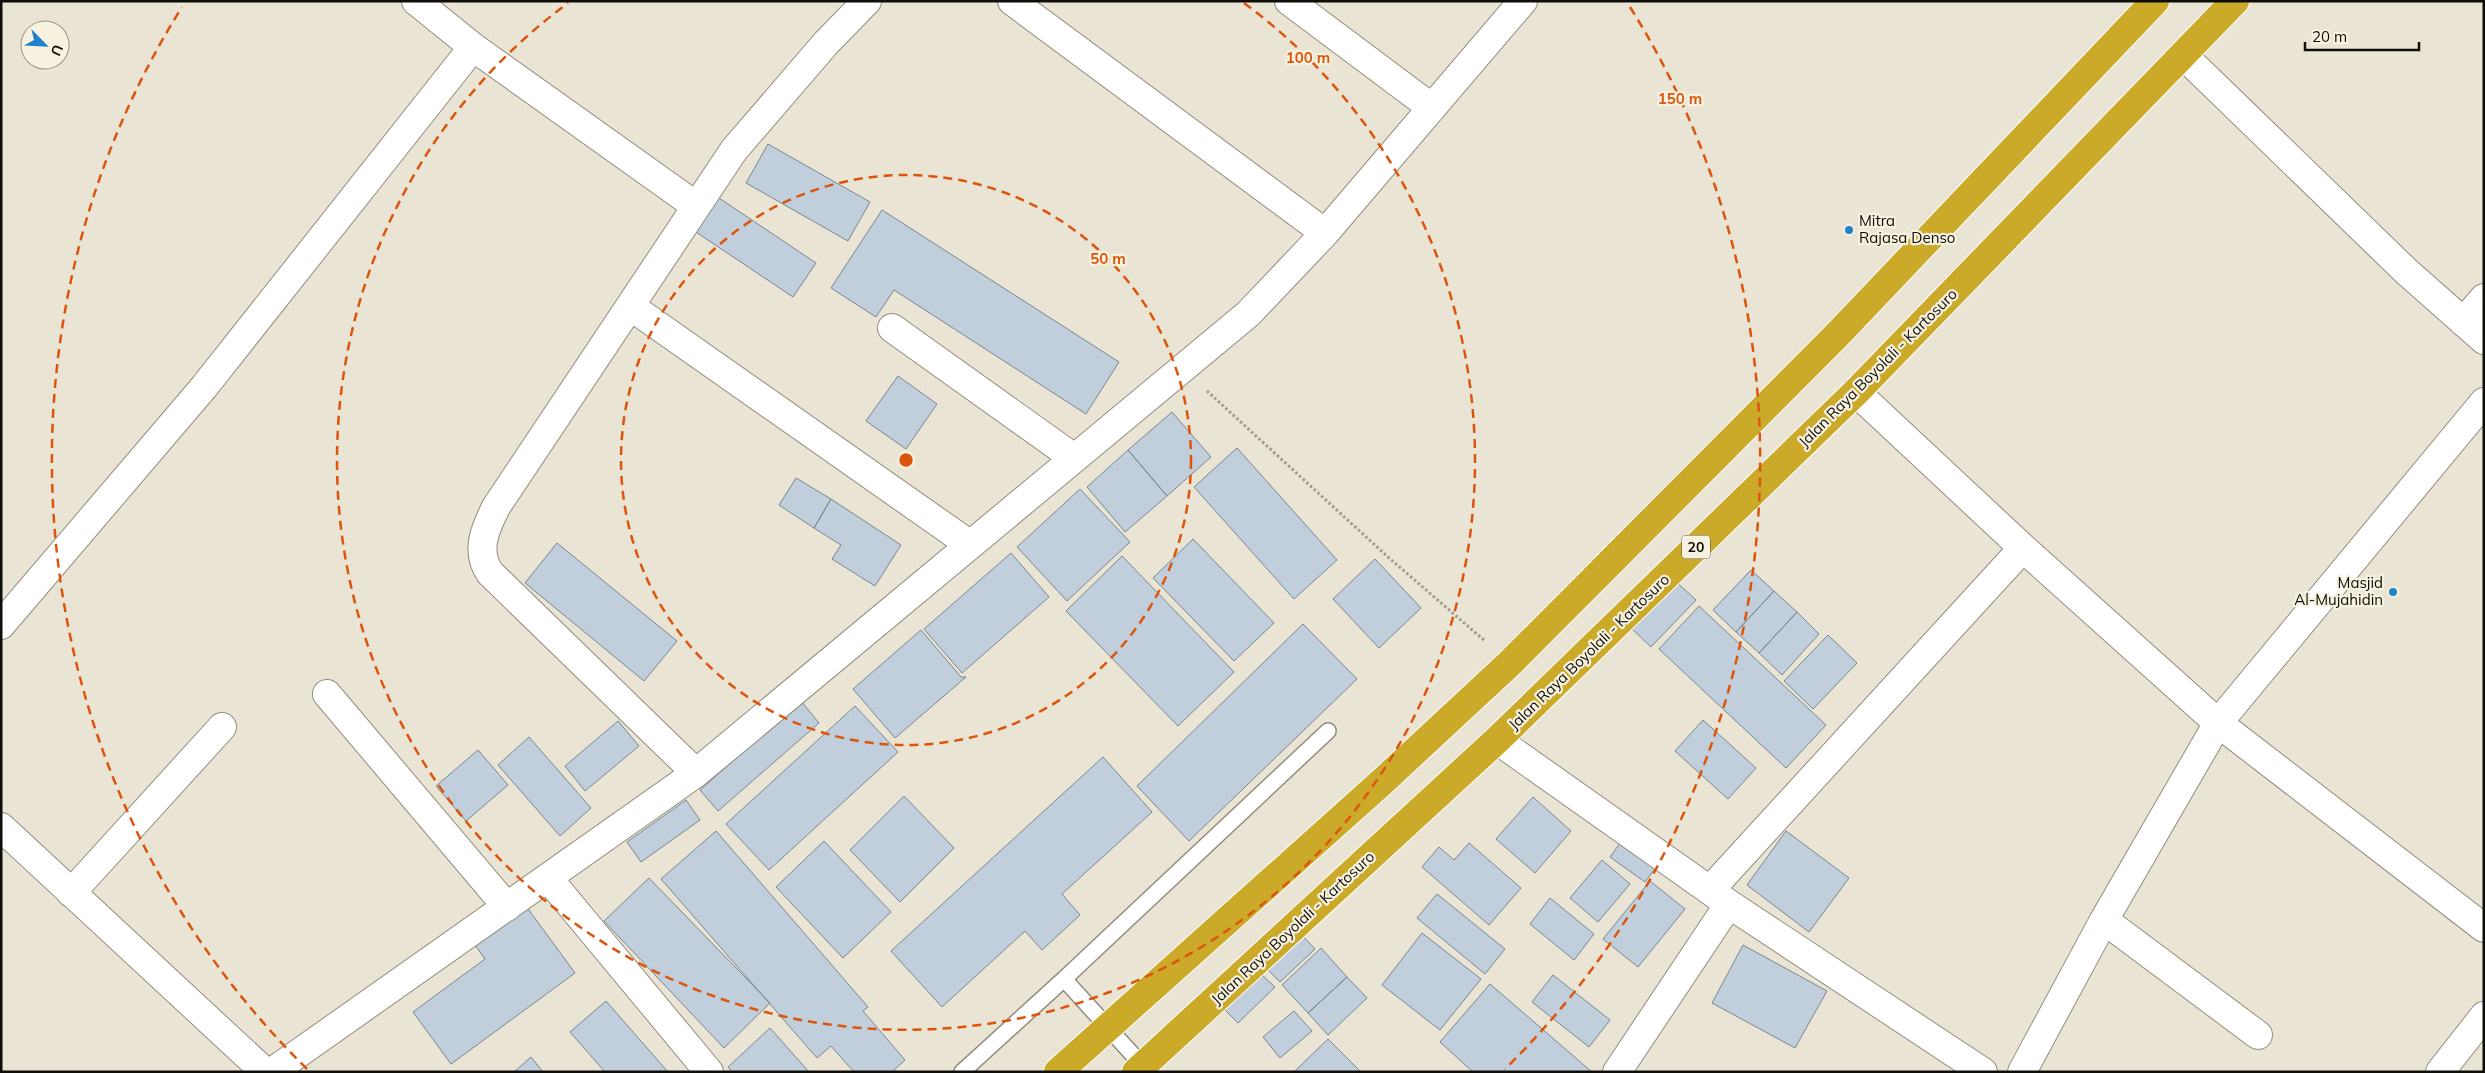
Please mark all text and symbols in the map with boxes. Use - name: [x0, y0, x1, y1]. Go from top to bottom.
- north arrow: [20, 20, 70, 70]
- scale bar: [2305, 20, 2419, 52]
- text: 20 m: [2312, 27, 2347, 46]
- text: U: [47, 42, 67, 59]
- text: 100 m: [1286, 48, 1330, 67]
- text: 150 m: [1658, 89, 1702, 108]
- place label: Mitra Rajasa Denso: [1859, 211, 1955, 247]
- marker: Mitra Rajasa Denso: [1843, 224, 1855, 236]
- text: 50 m: [1090, 249, 1126, 268]
- street label: Jalan Raya Boyolali - Kartosuro: [1794, 284, 1961, 451]
- centre of rings: [897, 451, 915, 469]
- road number: 20: [1682, 536, 1710, 558]
- street label: Jalan Raya Boyolali - Kartosuro: [1504, 570, 1673, 734]
- place label: Masjid Al-Mujahidin: [2294, 573, 2383, 609]
- marker: Masjid Al-Mujahidin: [2387, 586, 2399, 598]
- street label: Jalan Raya Boyolali - Kartosuro: [1207, 847, 1378, 1008]

